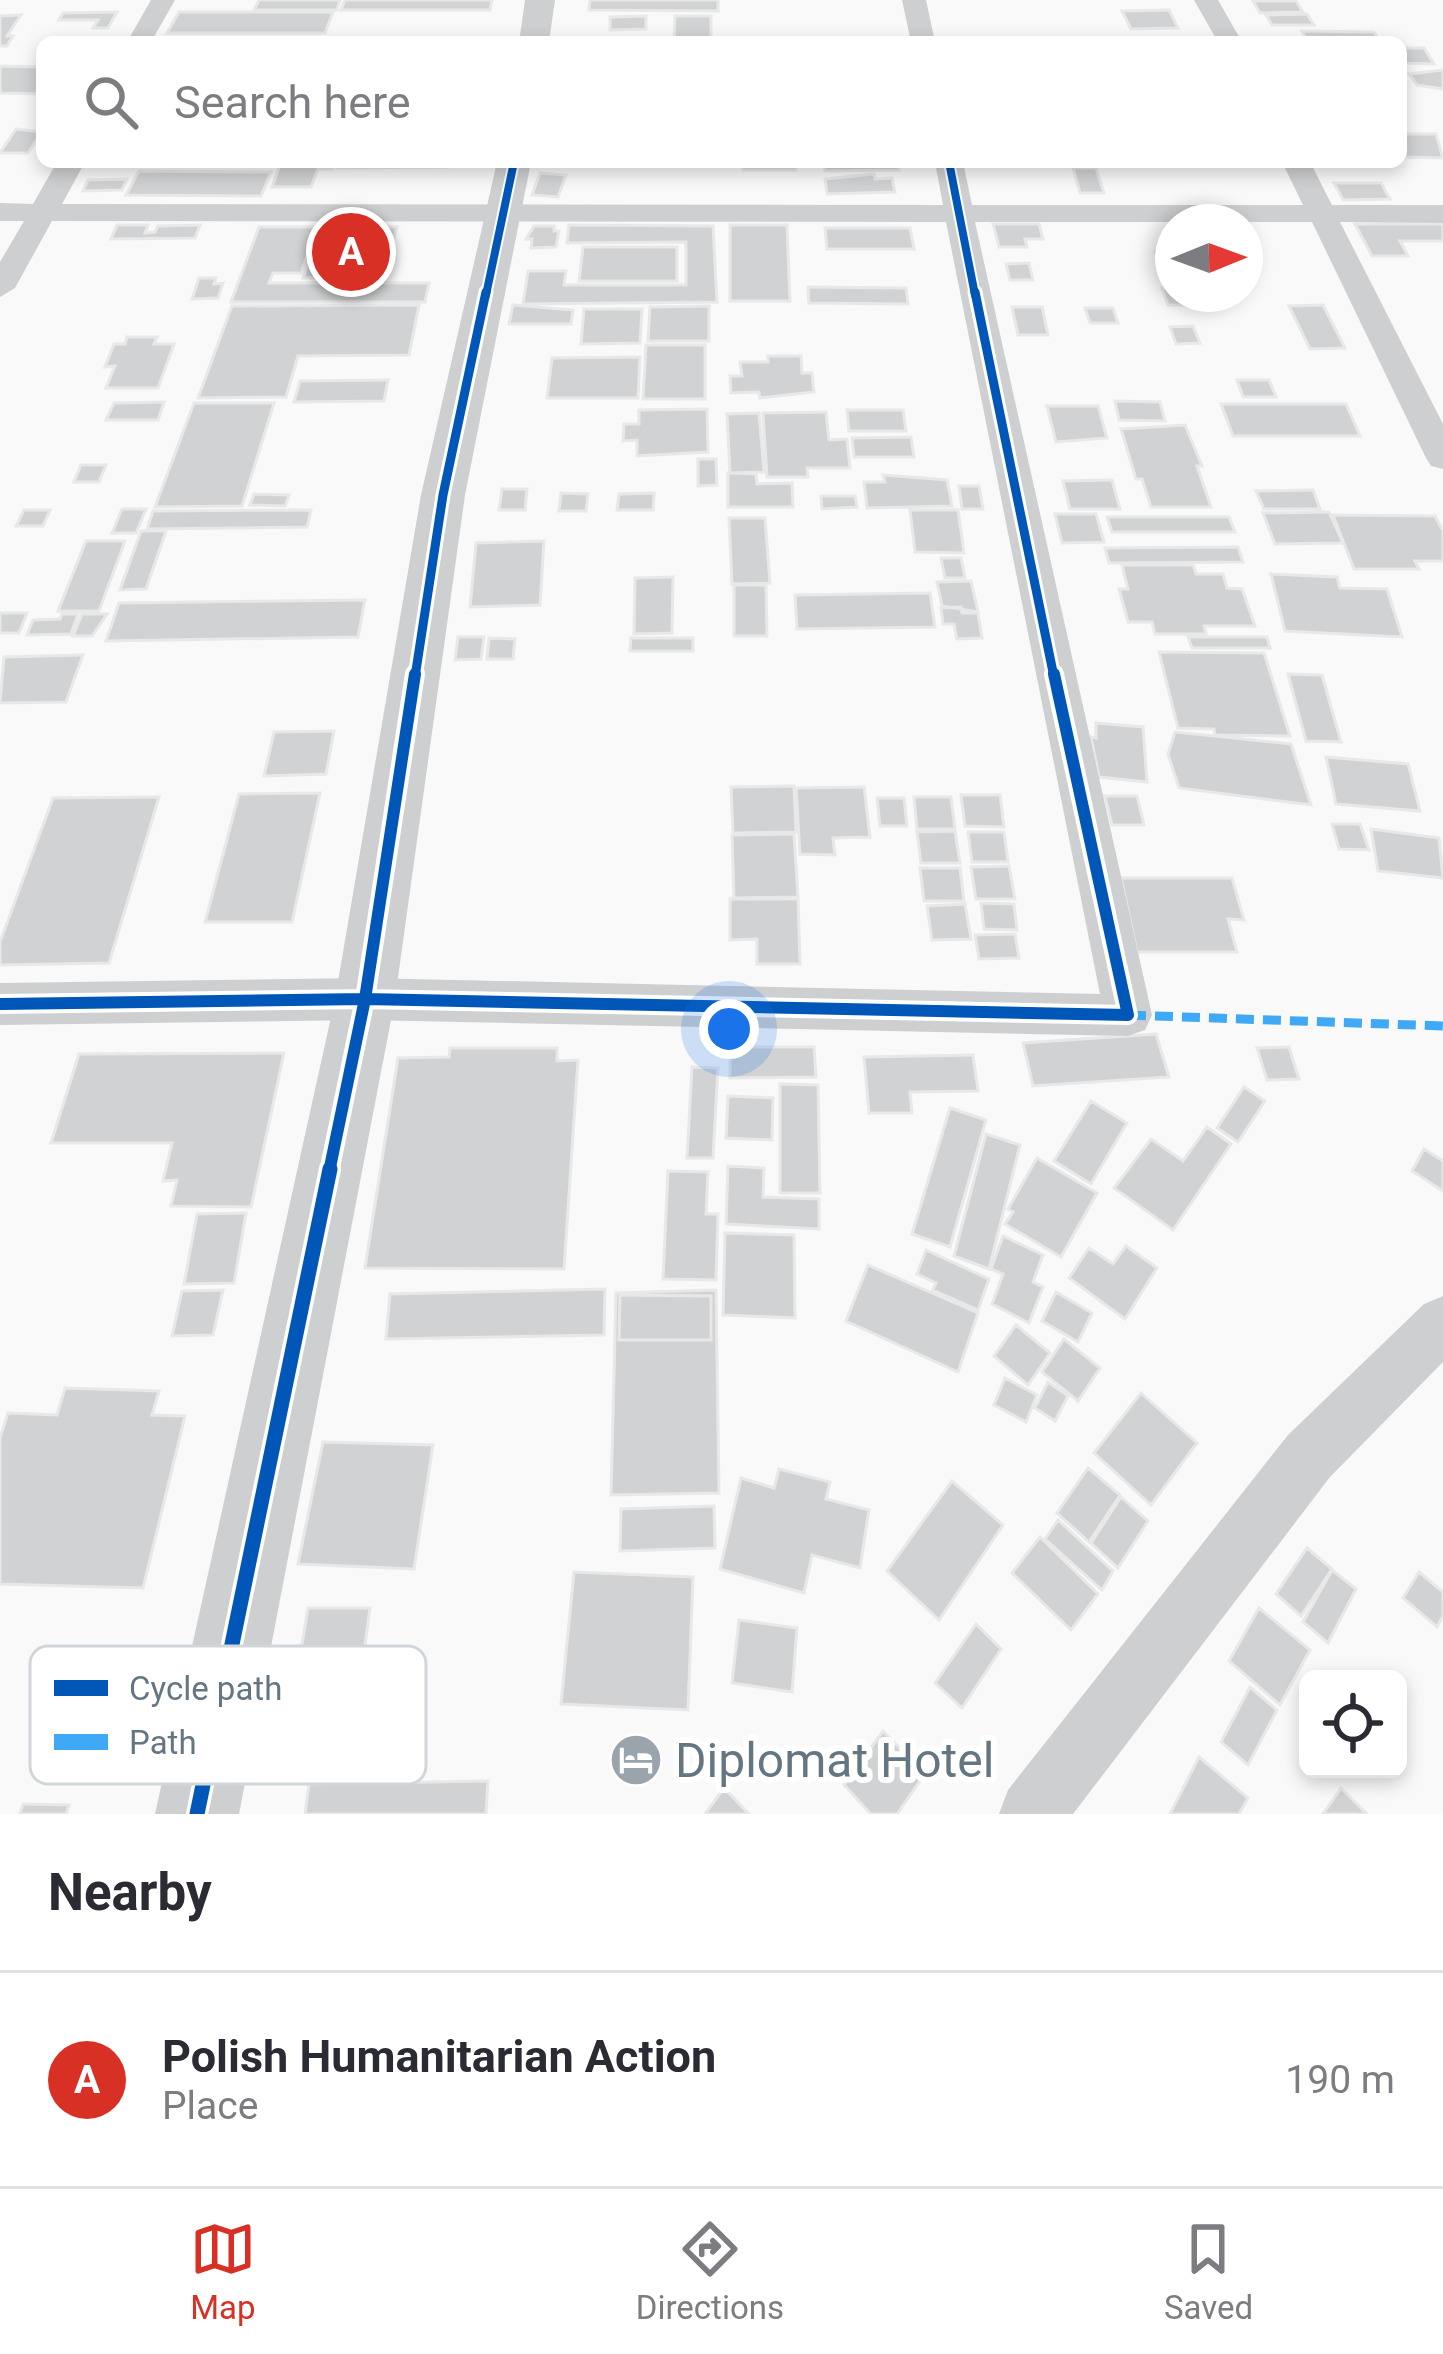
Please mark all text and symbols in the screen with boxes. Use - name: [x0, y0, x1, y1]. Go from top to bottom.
- search box: [36, 36, 1407, 168]
- icon: search: [78, 69, 144, 135]
- text: Search here: [174, 76, 411, 129]
- north arrow: [1155, 204, 1263, 312]
- pin: A: [312, 207, 390, 297]
- your location: [699, 999, 759, 1059]
- legend: [30, 1646, 426, 1784]
- text: Cycle path: [129, 1669, 282, 1708]
- map controls: [1299, 1670, 1407, 1778]
- button: locate: [1299, 1670, 1407, 1778]
- text: Path: [129, 1723, 197, 1762]
- hotel icon: Diplomat Hotel: [608, 1732, 664, 1788]
- place label: Diplomat Hotel: [675, 1732, 994, 1789]
- text: Nearby: [48, 1863, 212, 1922]
- text: Polish Humanitarian Action: [162, 2030, 716, 2083]
- text: A: [74, 2057, 100, 2103]
- text: 190 m: [1285, 2057, 1395, 2103]
- text: Place: [162, 2083, 258, 2129]
- tab: Map: [190, 2216, 256, 2327]
- tab: Directions: [636, 2216, 784, 2327]
- tab: Saved: [1164, 2216, 1253, 2327]

